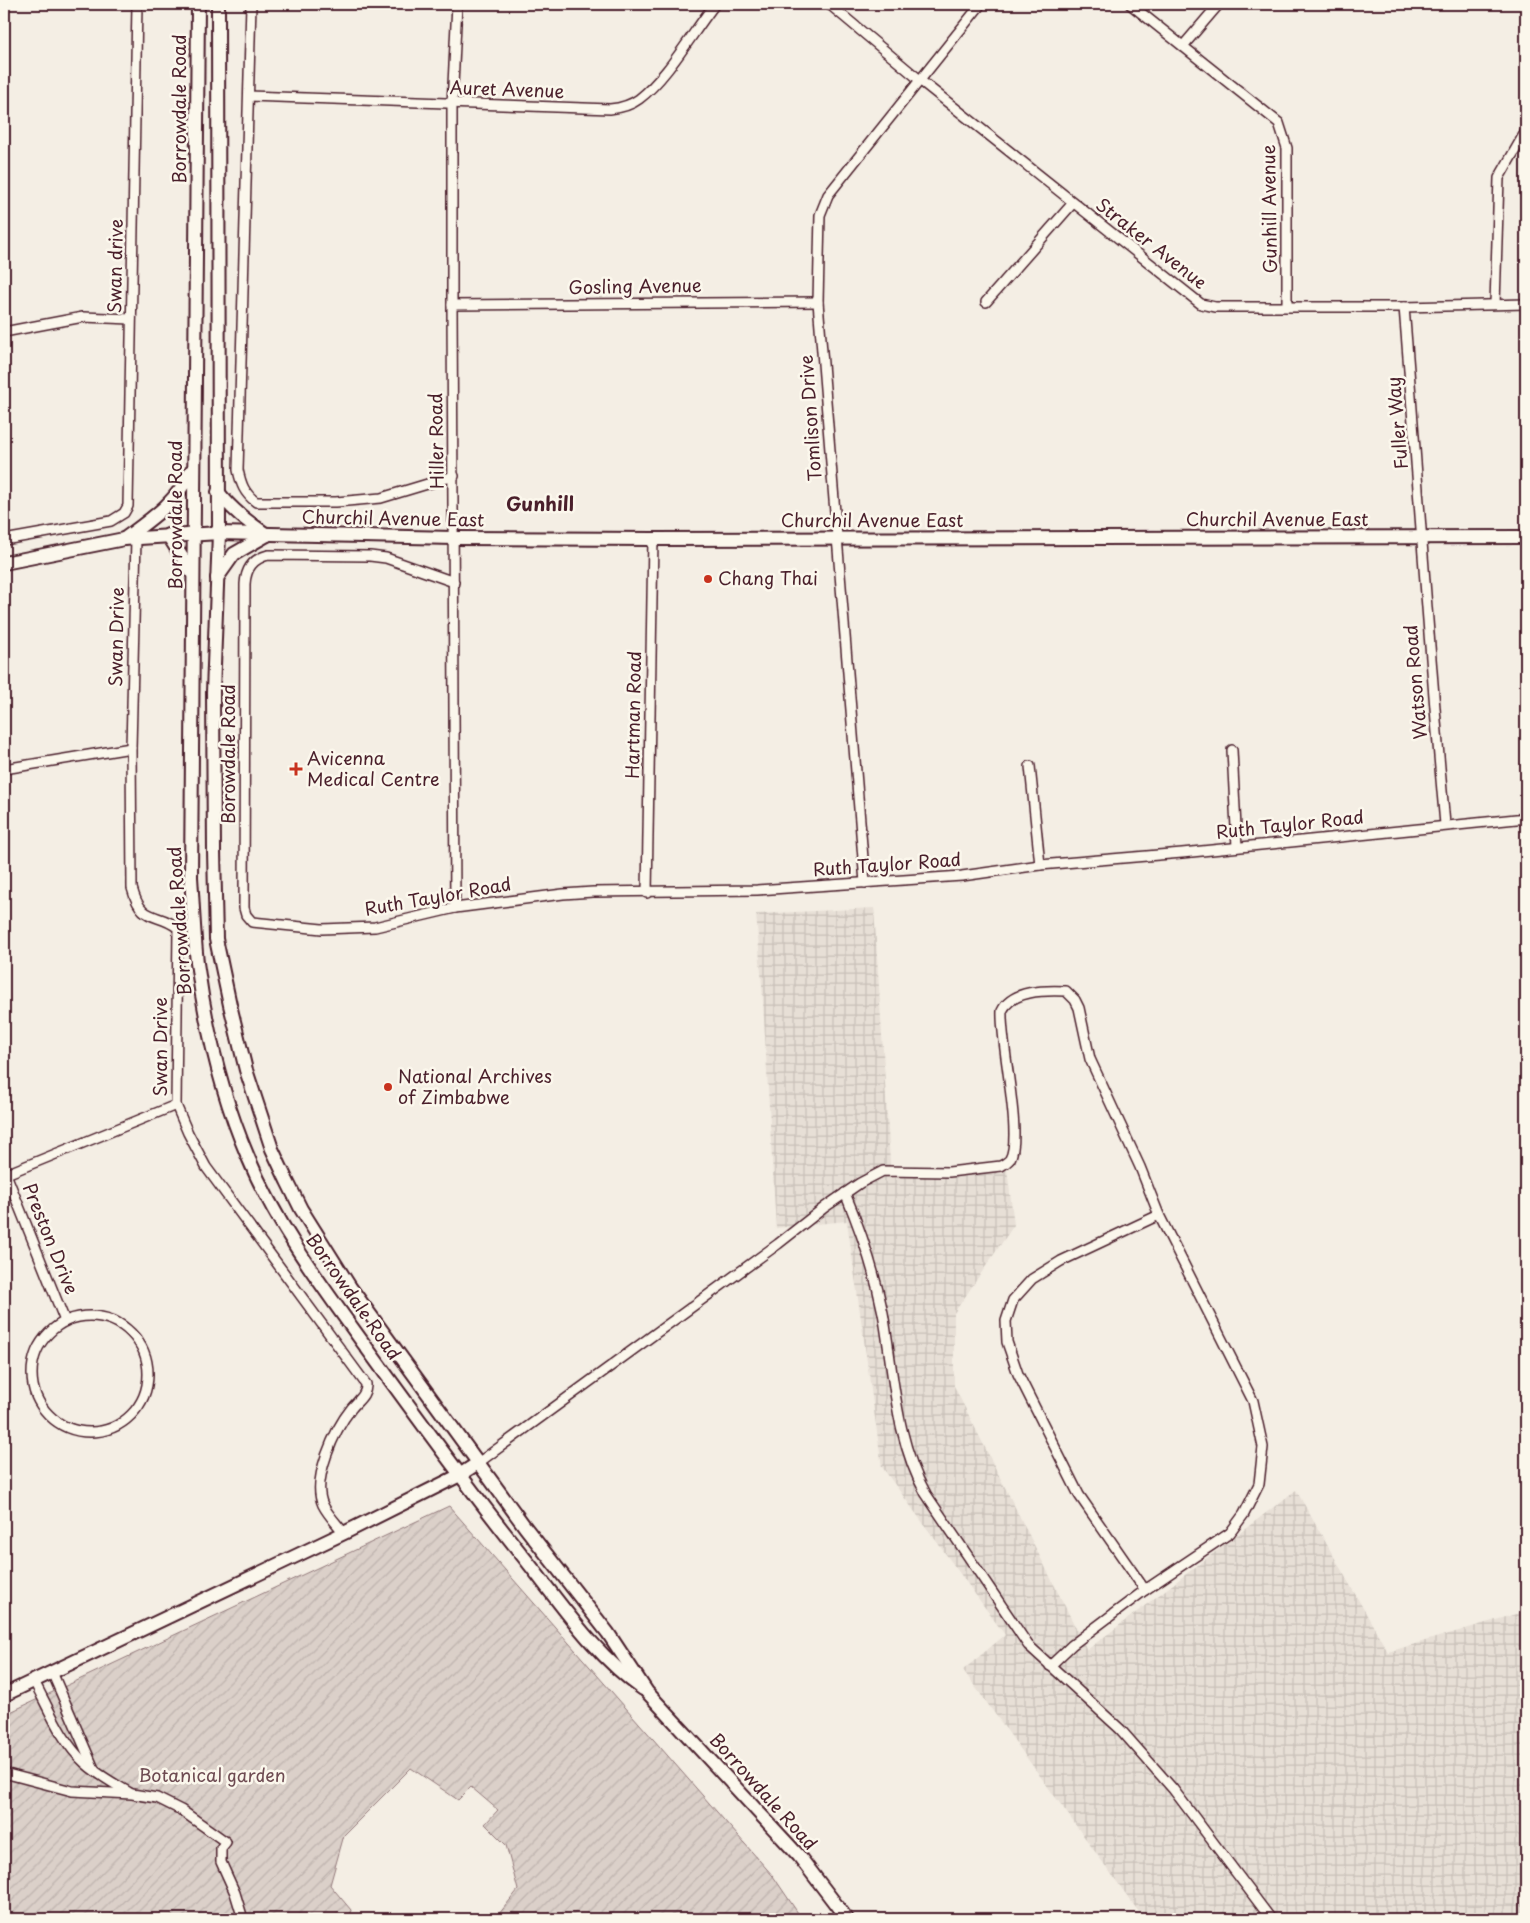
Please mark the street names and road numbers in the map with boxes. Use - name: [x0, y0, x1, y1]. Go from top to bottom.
- street label: Borrowdale Road: [165, 34, 192, 184]
- street label: Auret Avenue: [449, 73, 565, 104]
- street label: Gunhill Avenue: [1254, 144, 1283, 274]
- street label: Straker Avenue: [1091, 191, 1213, 295]
- street label: Swan drive: [100, 218, 129, 313]
- street label: Gosling Avenue: [568, 271, 702, 300]
- street label: Tomlison Drive: [792, 354, 827, 482]
- street label: Fuller Way: [1379, 376, 1414, 471]
- street label: Hiller Road: [421, 393, 450, 489]
- street label: Borrowdale Road: [161, 440, 188, 590]
- street label: Churchil Avenue East: [301, 502, 485, 533]
- street label: Churchil Avenue East: [1186, 505, 1368, 532]
- street label: Churchil Avenue East: [781, 506, 963, 533]
- street label: Swan Drive: [101, 587, 130, 687]
- street label: Watson Road: [1396, 624, 1433, 740]
- street label: Hartman Road: [618, 651, 647, 779]
- street label: Borowdale Road: [214, 684, 241, 824]
- street label: Ruth Taylor Road: [1215, 802, 1365, 845]
- street label: Ruth Taylor Road: [812, 845, 962, 882]
- street label: Borrowdale Road: [160, 846, 197, 997]
- street label: Ruth Taylor Road: [362, 869, 513, 922]
- street label: Swan Drive: [146, 997, 173, 1097]
- street label: Preston Drive: [17, 1179, 86, 1298]
- street label: Borrowdale Road: [300, 1227, 408, 1365]
- street label: Borrowdale Road: [704, 1726, 824, 1856]

